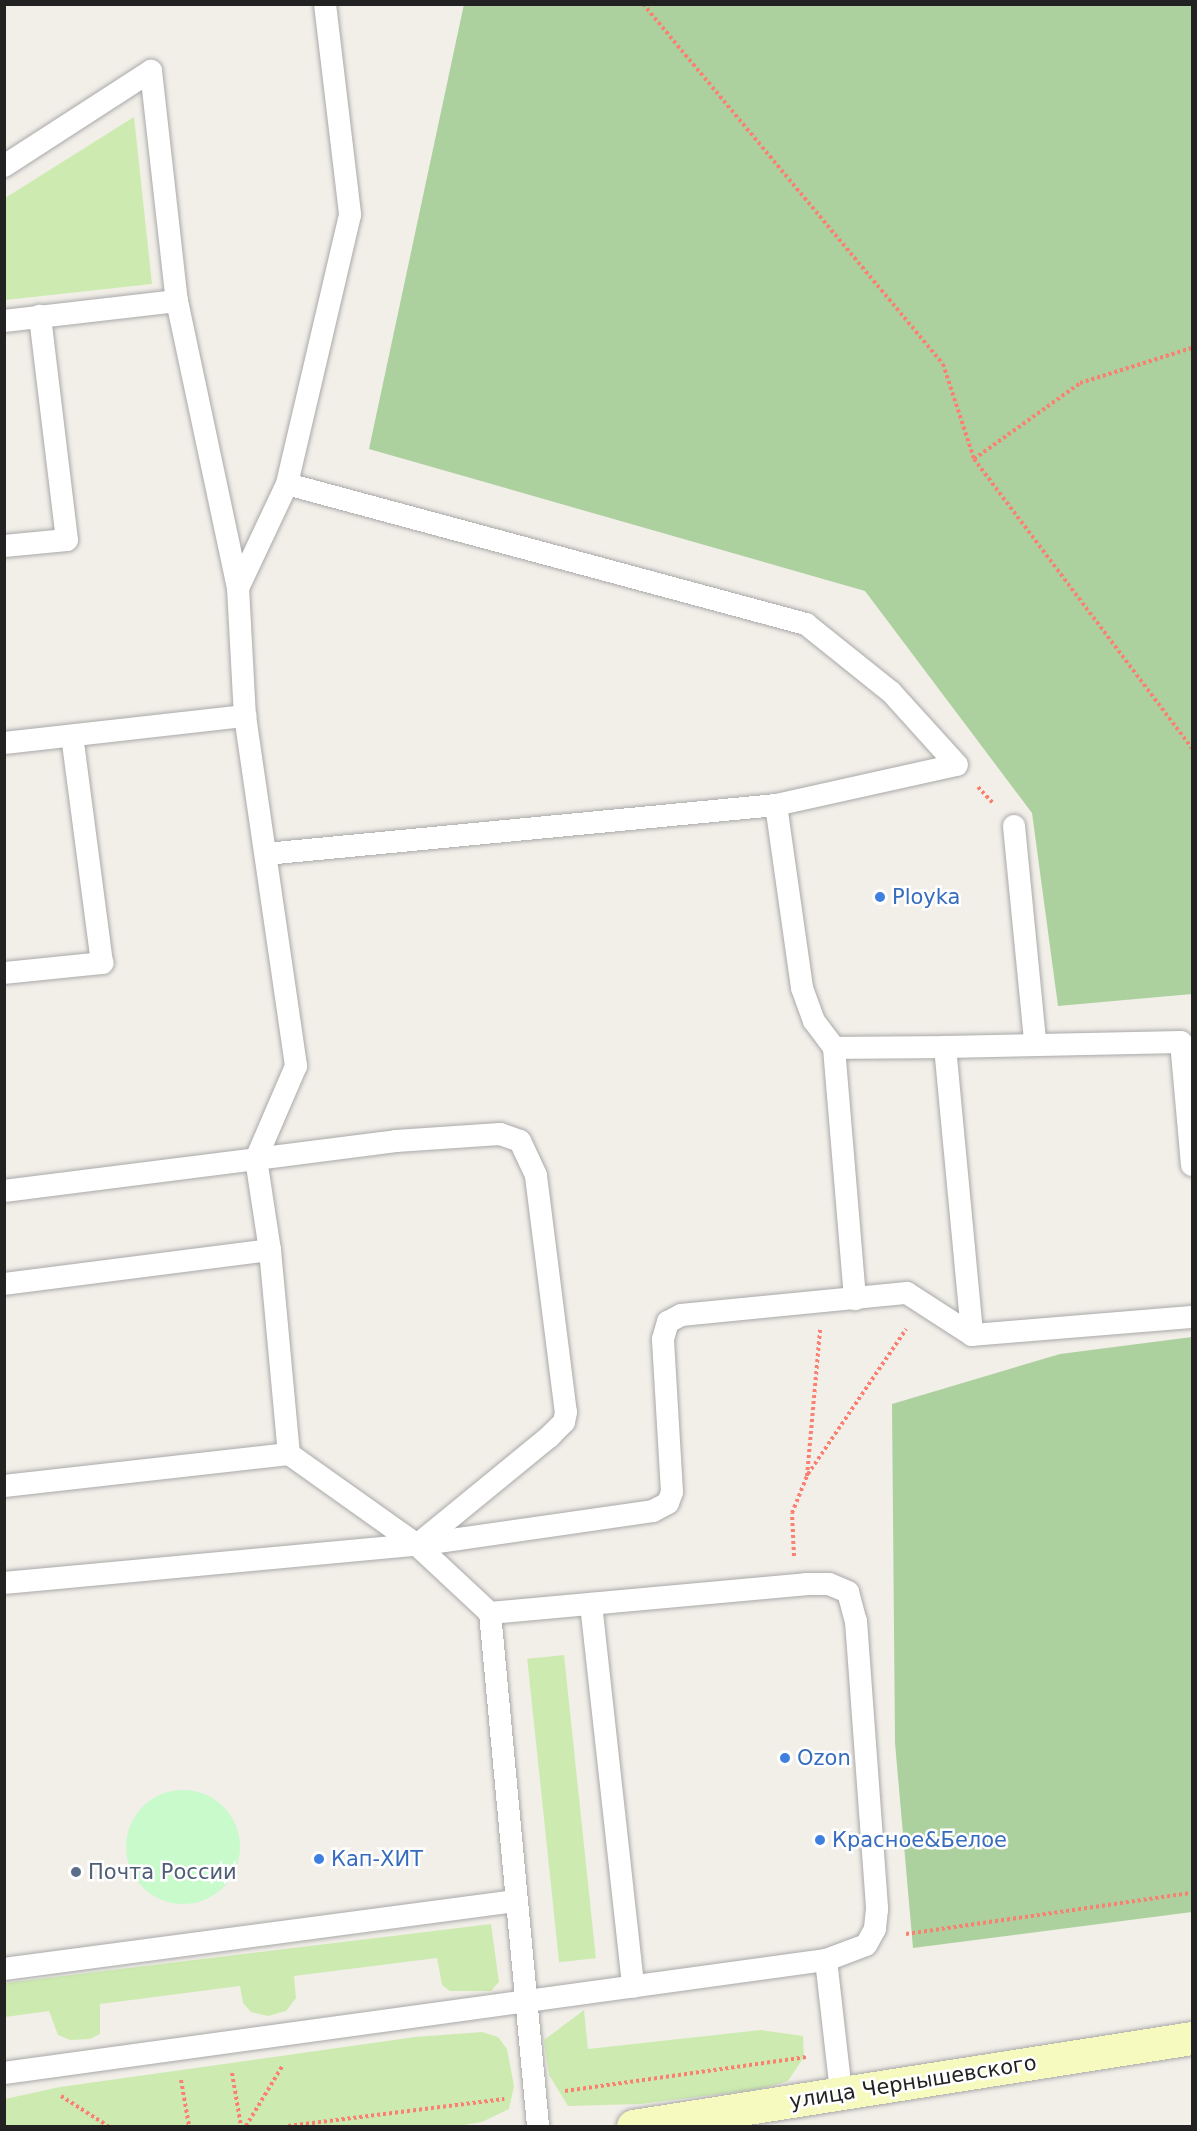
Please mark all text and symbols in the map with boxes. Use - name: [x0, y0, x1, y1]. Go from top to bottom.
- place label: Ployka: [892, 884, 960, 910]
- marker: Ployka: [873, 890, 887, 904]
- place label: Ozon: [797, 1745, 851, 1771]
- marker: Ozon: [778, 1751, 792, 1765]
- place label: Красное&Белое: [832, 1827, 1007, 1853]
- marker: Красное&Белое: [813, 1833, 827, 1847]
- place label: Кап-ХИТ: [331, 1846, 423, 1872]
- marker: Кап-ХИТ: [312, 1852, 326, 1866]
- place label: Почта России: [88, 1859, 237, 1885]
- marker: Почта России: [69, 1865, 83, 1879]
- street label: улица Чернышевского: [788, 2050, 1038, 2114]

